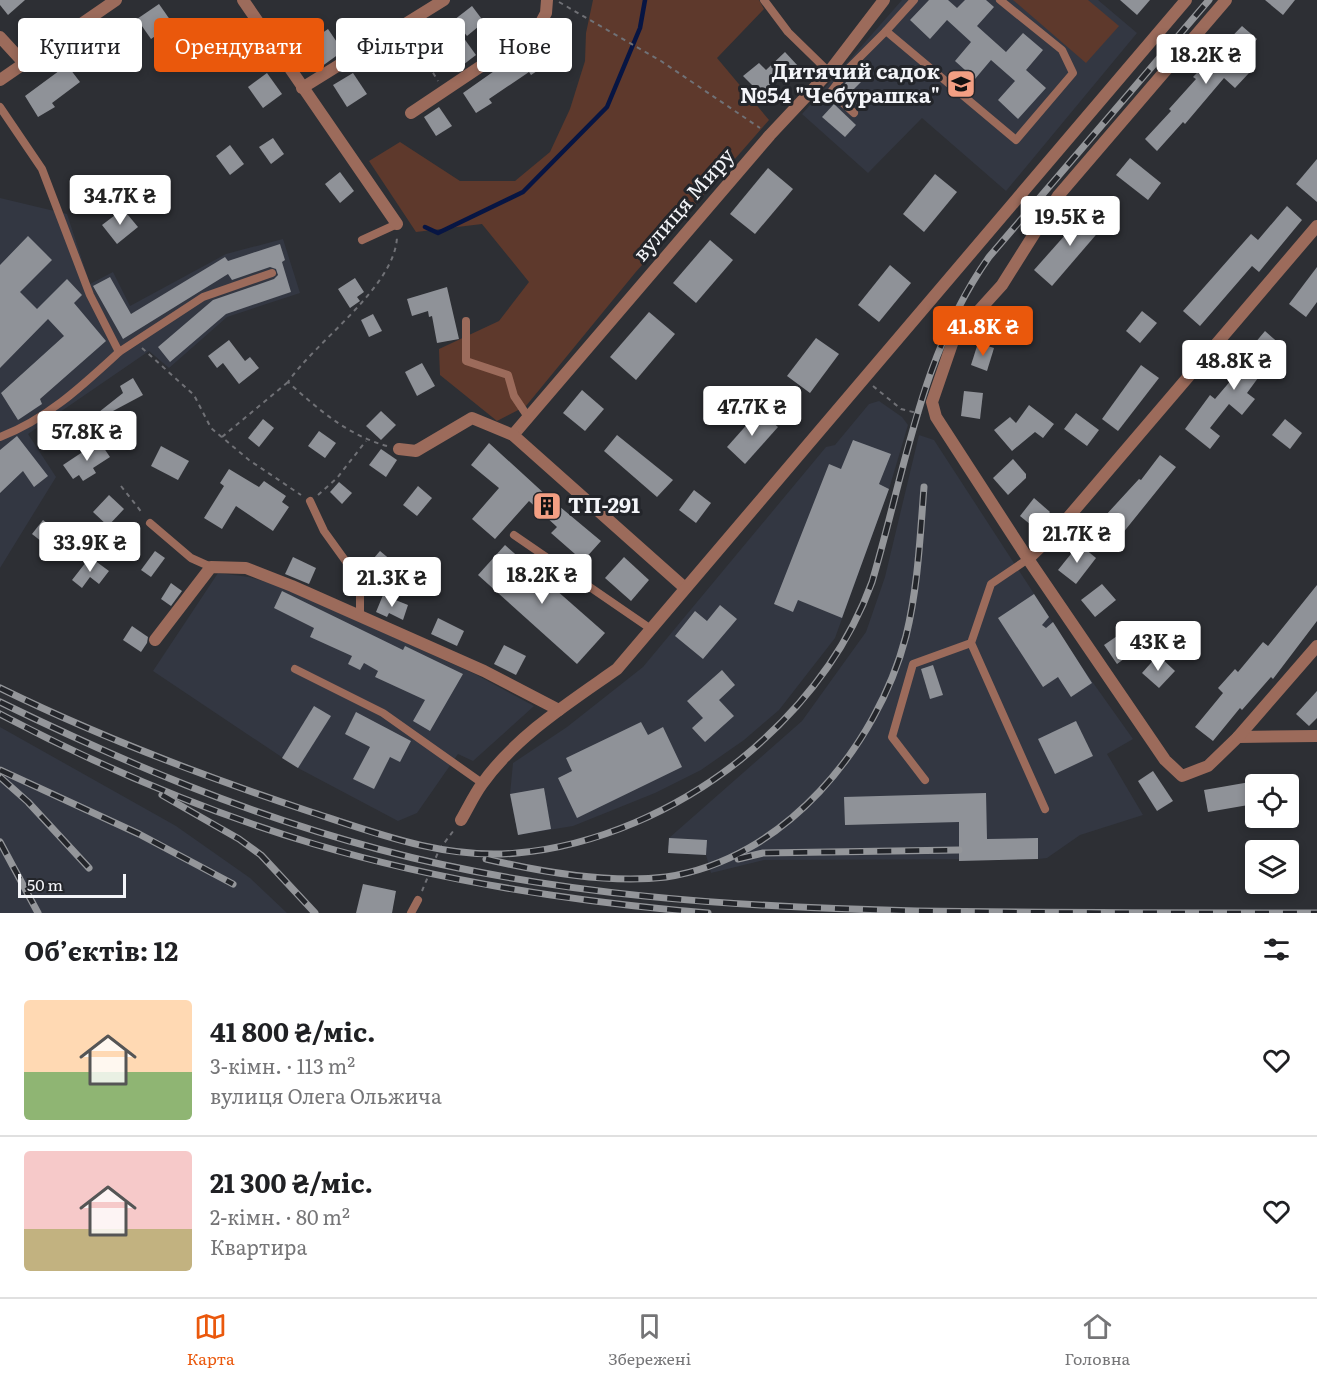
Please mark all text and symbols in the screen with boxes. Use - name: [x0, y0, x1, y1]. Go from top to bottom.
- chip: Купити: [18, 18, 142, 72]
- chip: Орендувати: [154, 18, 324, 72]
- chip: Фільтри: [336, 18, 465, 72]
- chip: Нове: [477, 18, 572, 72]
- pin: 18.2K ₴: [1151, 34, 1261, 85]
- text: 18.2K ₴: [1171, 38, 1241, 68]
- place label: Дитячий садок №54 "Чебурашка": [740, 54, 940, 109]
- school or university icon: Дитячий садок №54 "Чебурашка": [945, 68, 977, 100]
- street label: вулиця Миру: [624, 139, 741, 267]
- pin: 34.7K ₴: [65, 175, 175, 226]
- text: 34.7K ₴: [84, 179, 156, 209]
- pin: 19.5K ₴: [1015, 196, 1125, 247]
- text: 19.5K ₴: [1035, 200, 1105, 230]
- pin: 41.8K ₴: [928, 306, 1038, 357]
- text: 41.8K ₴: [947, 310, 1019, 340]
- pin: 48.8K ₴: [1179, 340, 1289, 391]
- text: 48.8K ₴: [1196, 344, 1272, 374]
- pin: 47.7K ₴: [697, 386, 807, 437]
- text: 47.7K ₴: [717, 390, 787, 420]
- pin: 57.8K ₴: [32, 411, 142, 462]
- text: 57.8K ₴: [51, 415, 123, 445]
- place label: ТП-291: [568, 488, 640, 519]
- building icon: ТП-291: [531, 490, 563, 522]
- pin: 21.7K ₴: [1022, 513, 1132, 564]
- text: 21.7K ₴: [1043, 517, 1111, 547]
- pin: 33.9K ₴: [35, 522, 145, 573]
- text: 33.9K ₴: [53, 526, 127, 556]
- pin: 18.2K ₴: [487, 554, 597, 605]
- pin: 21.3K ₴: [337, 557, 447, 608]
- text: 18.2K ₴: [507, 558, 577, 588]
- text: 21.3K ₴: [357, 561, 427, 591]
- pin: 43K ₴: [1116, 621, 1200, 672]
- text: 43K ₴: [1130, 625, 1186, 655]
- map controls: [1245, 774, 1299, 894]
- button: locate: [1245, 774, 1299, 828]
- button: layers: [1245, 840, 1299, 894]
- scale bar: [18, 871, 126, 898]
- text: 50 m: [27, 872, 63, 896]
- text: Об’єктів: 12: [24, 930, 178, 969]
- icon: filters: [1260, 933, 1293, 966]
- text: 41 800 ₴/міс.: [210, 1011, 376, 1050]
- icon: home: [72, 1024, 144, 1096]
- icon: heart: [1260, 1044, 1293, 1077]
- text: 3-кімн. · 113 m²: [210, 1050, 355, 1080]
- text: вулиця Олега Ольжича: [210, 1080, 442, 1110]
- text: 21 300 ₴/міс.: [210, 1162, 373, 1201]
- icon: home: [72, 1175, 144, 1247]
- icon: heart: [1260, 1195, 1293, 1228]
- text: 2-кімн. · 80 m²: [210, 1201, 350, 1231]
- text: Квартира: [210, 1231, 307, 1261]
- tab: Карта: [187, 1310, 235, 1370]
- tab: Збережені: [608, 1310, 691, 1370]
- tab: Головна: [1065, 1310, 1130, 1370]

